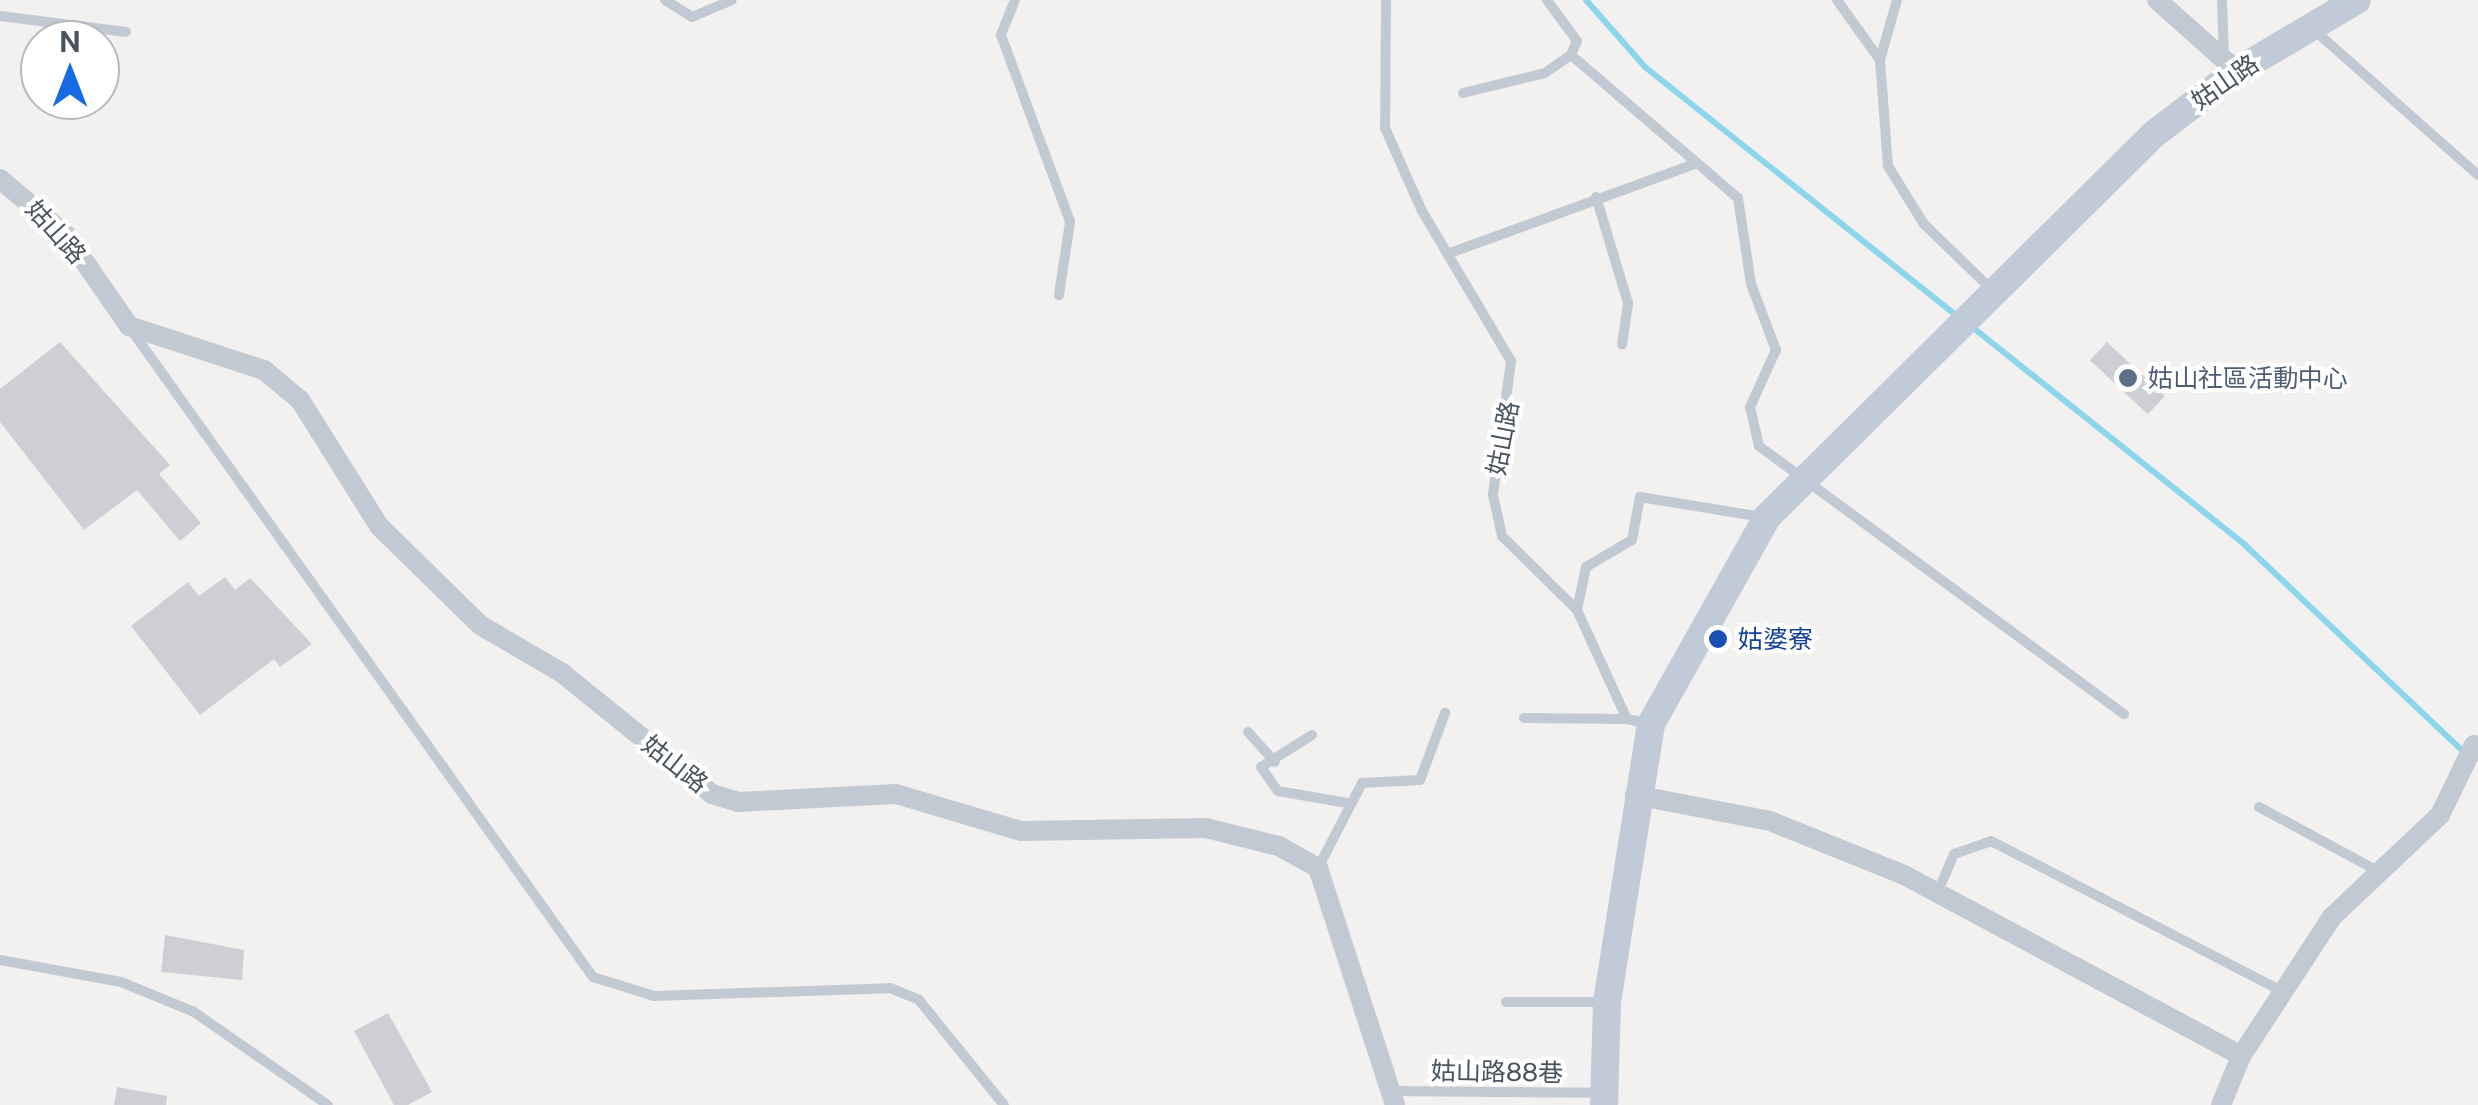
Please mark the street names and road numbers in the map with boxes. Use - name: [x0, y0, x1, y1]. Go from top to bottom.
- street label: 姑山路: [2186, 48, 2264, 116]
- street label: 姑山路: [20, 194, 92, 270]
- street label: 姑山路: [1481, 398, 1525, 478]
- street label: 姑山路: [636, 729, 714, 799]
- street label: 姑山路88巷: [1431, 1056, 1563, 1088]

